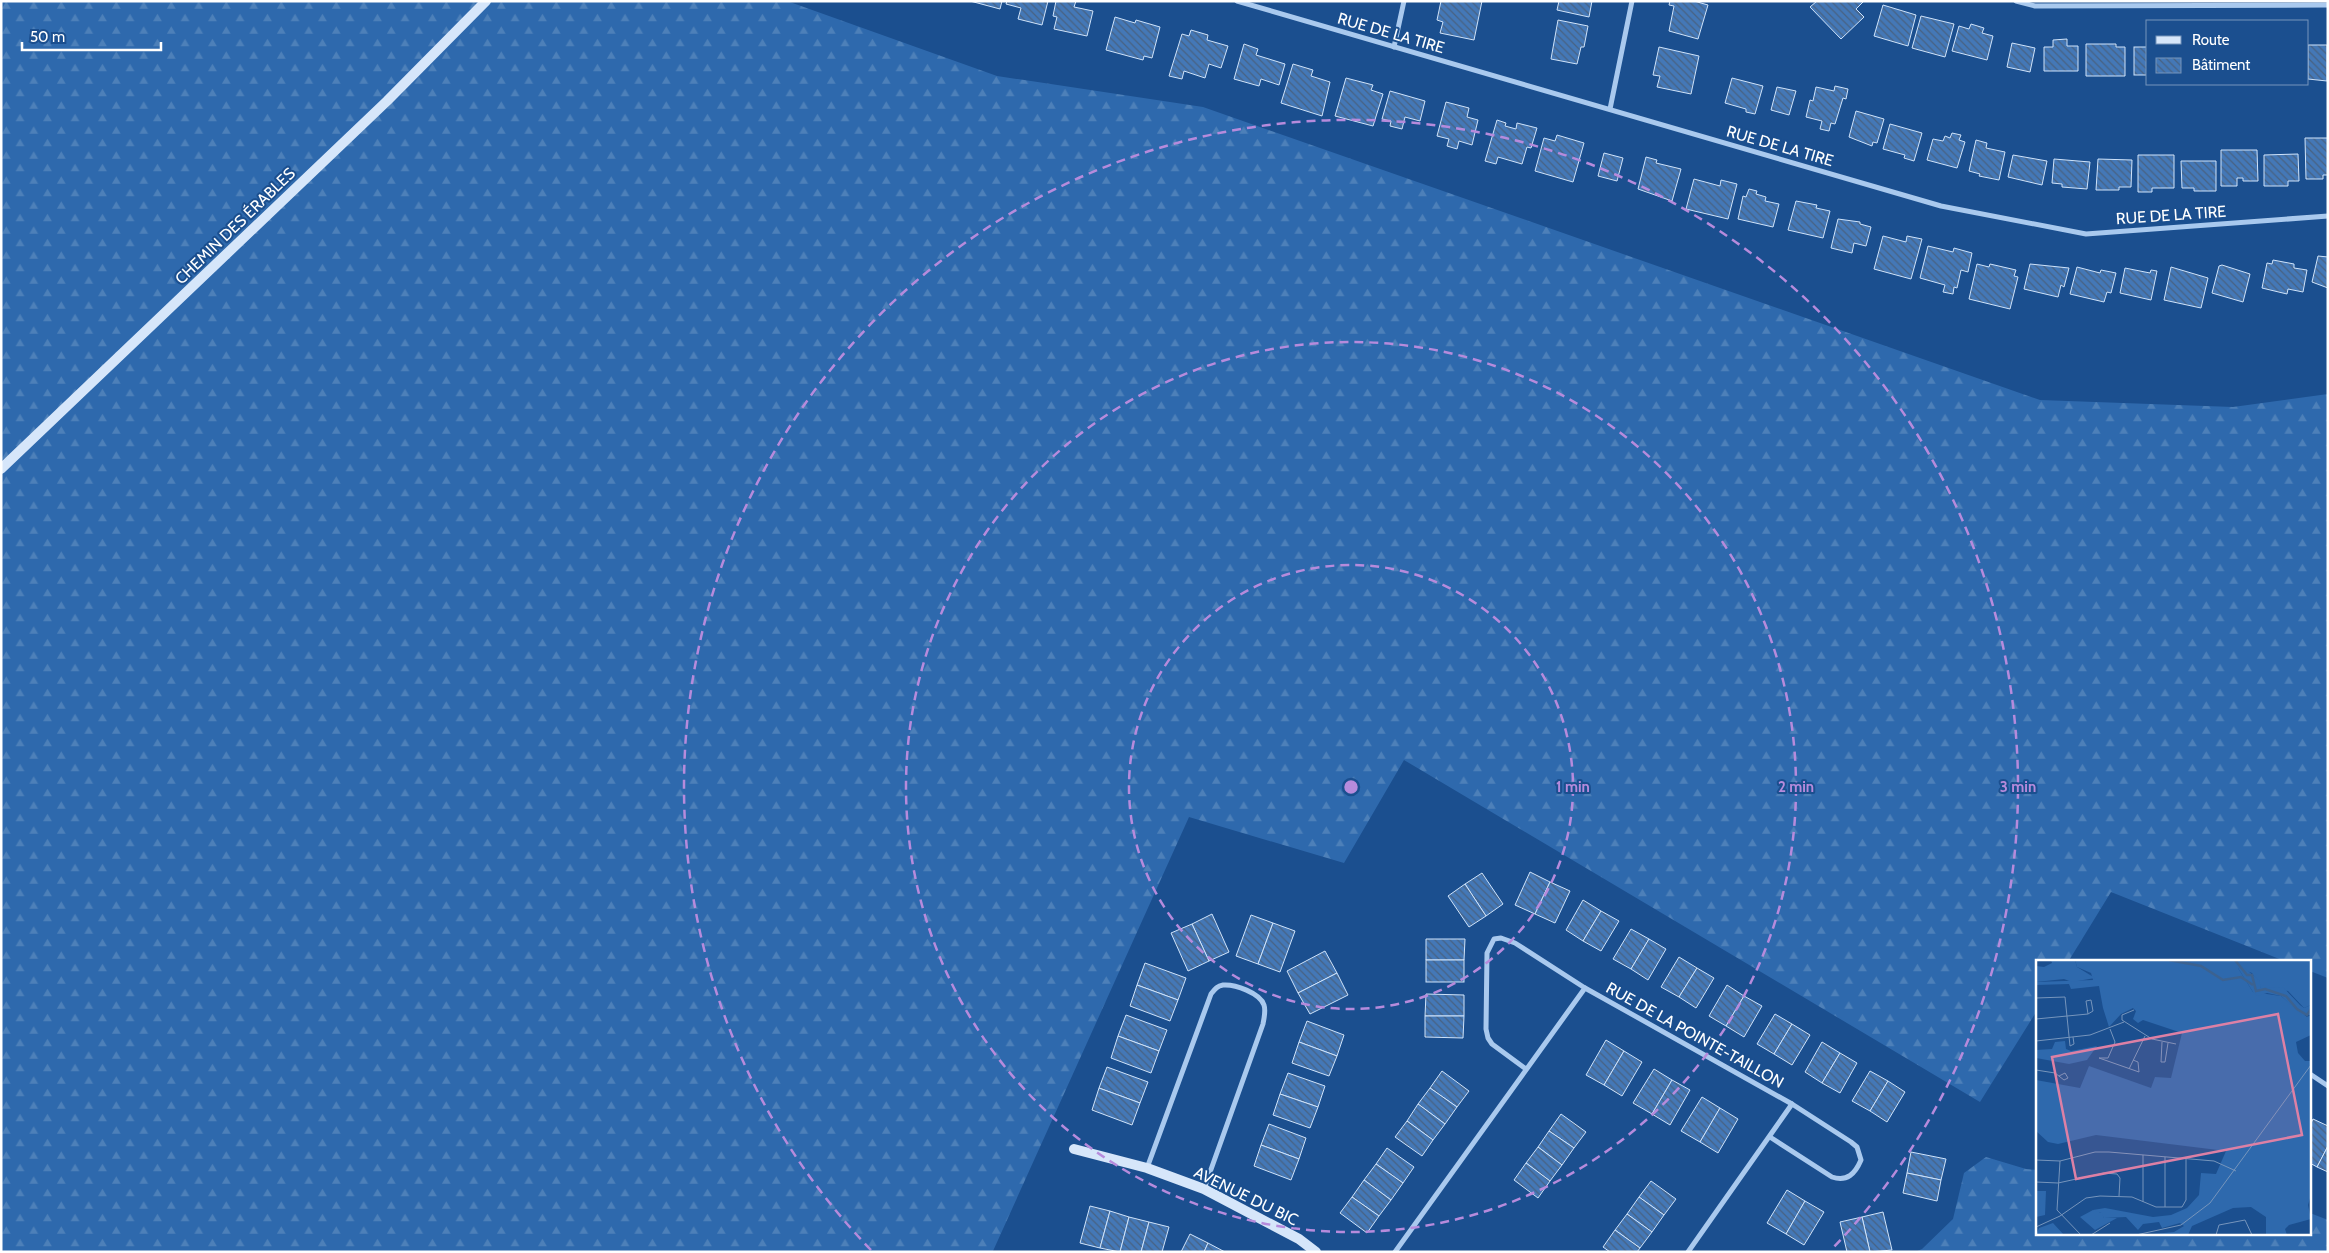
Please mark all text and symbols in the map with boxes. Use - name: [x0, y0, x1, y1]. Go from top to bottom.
- street label: RUE DE LA TIRE: [1335, 9, 1447, 57]
- scale bar: [22, 20, 161, 52]
- legend: [2146, 20, 2309, 85]
- text: 50 m: [30, 28, 65, 46]
- text: Route: [2192, 31, 2230, 49]
- text: Bâtiment: [2192, 56, 2250, 74]
- street label: RUE DE LA TIRE: [1724, 122, 1836, 170]
- street label: CHEMIN DES ÉRABLES: [171, 164, 299, 288]
- street label: RUE DE LA TIRE: [2115, 202, 2227, 228]
- centre of rings: [1342, 778, 1360, 796]
- text: 1 min: [1556, 778, 1590, 796]
- text: 2 min: [1778, 778, 1814, 796]
- text: 3 min: [2000, 778, 2036, 796]
- inset map: [2036, 960, 2312, 1236]
- street label: RUE DE LA POINTE-TAILLON: [1603, 978, 1787, 1092]
- street label: AVENUE DU BIC: [1191, 1163, 1301, 1229]

